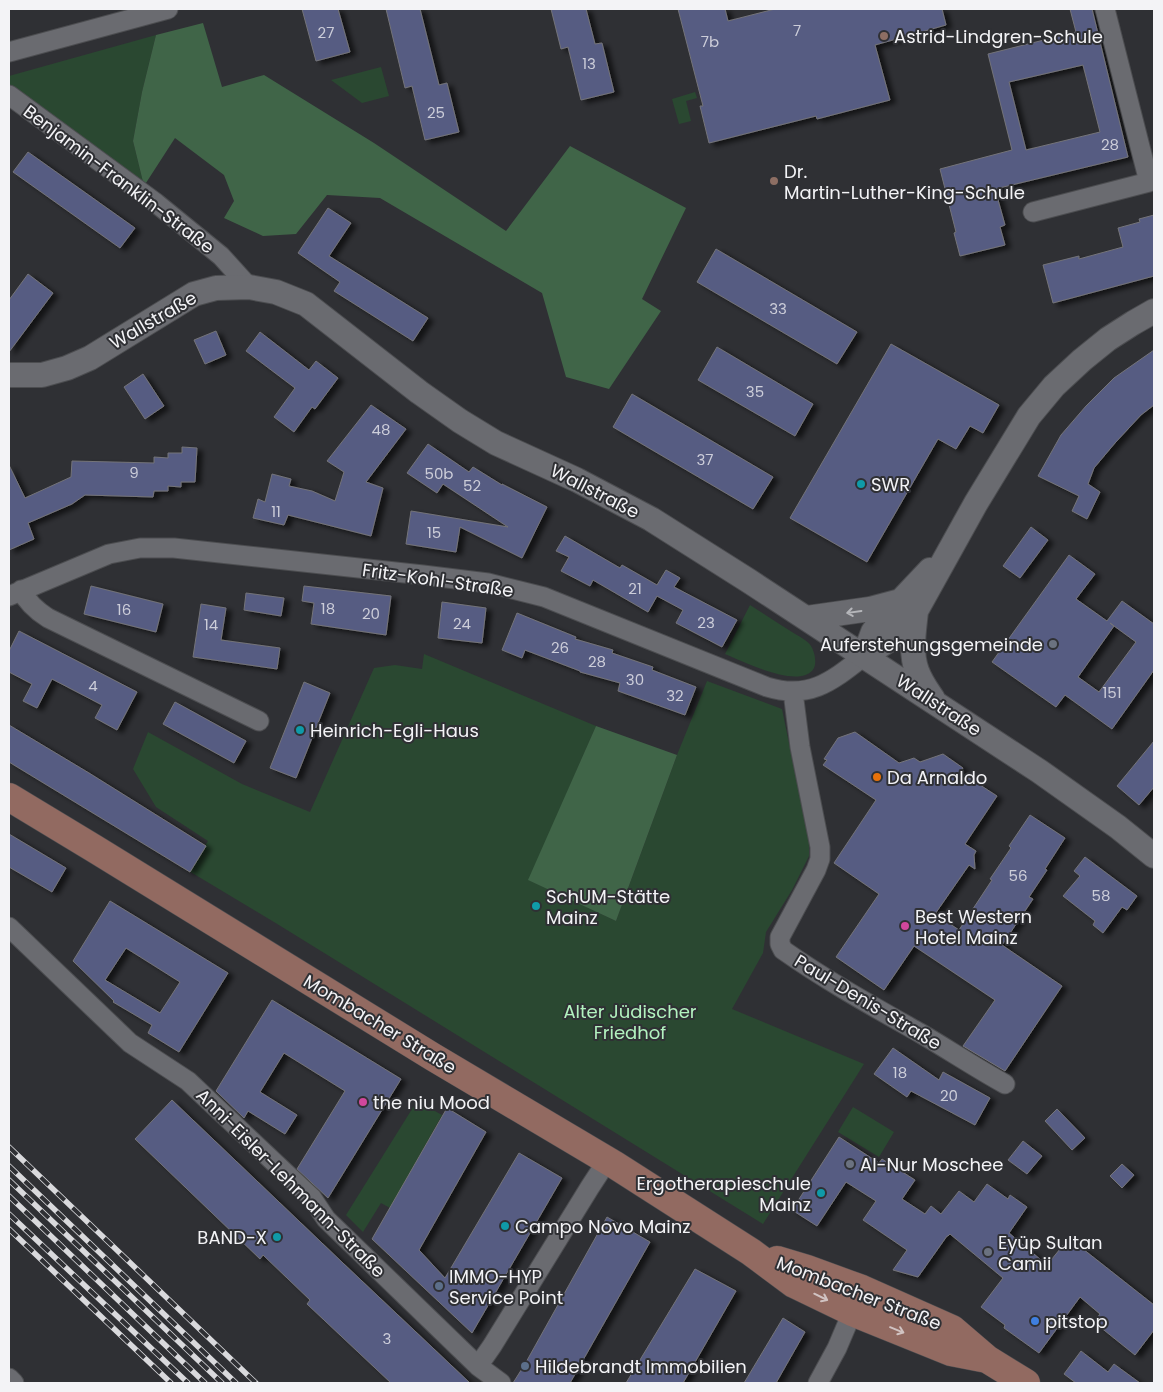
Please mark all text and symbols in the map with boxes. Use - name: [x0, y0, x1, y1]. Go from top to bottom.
- house number: 7: [793, 20, 801, 41]
- house number: 27: [318, 22, 334, 43]
- place label: Astrid-Lindgren-Schule: [894, 24, 1103, 49]
- marker: Astrid-Lindgren-Schule: [878, 30, 890, 42]
- house number: 7b: [701, 31, 719, 52]
- house number: 13: [582, 53, 596, 74]
- street label: Benjamin-Franklin-Straße: [18, 99, 220, 259]
- house number: 25: [427, 102, 445, 123]
- house number: 28: [1101, 134, 1119, 155]
- place label: Dr. Martin-Luther-King-Schule: [784, 159, 1025, 205]
- marker: Dr. Martin-Luther-King-Schule: [768, 175, 780, 187]
- street label: Wallstraße: [105, 285, 201, 355]
- house number: 33: [769, 298, 787, 319]
- house number: 35: [746, 381, 764, 402]
- house number: 48: [372, 419, 390, 440]
- house number: 37: [696, 449, 714, 470]
- street label: Wallstraße: [546, 458, 644, 524]
- house number: 9: [129, 462, 139, 483]
- house number: 50b: [425, 463, 453, 484]
- place label: SWR: [871, 472, 910, 497]
- house number: 52: [463, 475, 481, 496]
- marker: SWR: [855, 478, 867, 490]
- house number: 11: [271, 501, 281, 522]
- house number: 15: [427, 522, 441, 543]
- street label: Fritz-Kohl-Straße: [361, 557, 515, 603]
- house number: 21: [628, 578, 642, 599]
- house number: 18: [321, 598, 335, 619]
- house number: 16: [117, 599, 131, 620]
- house number: 20: [362, 603, 380, 624]
- one-way arrow: [846, 607, 862, 617]
- house number: 23: [697, 612, 715, 633]
- house number: 24: [453, 613, 471, 634]
- house number: 14: [204, 614, 218, 635]
- place label: Auferstehungsgemeinde: [820, 632, 1043, 657]
- house number: 26: [551, 637, 569, 658]
- marker: Auferstehungsgemeinde: [1047, 638, 1059, 650]
- house number: 28: [588, 651, 606, 672]
- street label: Wallstraße: [892, 668, 986, 742]
- house number: 30: [626, 669, 644, 690]
- house number: 4: [88, 675, 98, 696]
- house number: 151: [1102, 682, 1122, 703]
- house number: 32: [666, 685, 684, 706]
- place label: Heinrich-Egli-Haus: [310, 718, 479, 743]
- marker: Heinrich-Egli-Haus: [294, 724, 306, 736]
- place label: Da Arnaldo: [887, 765, 987, 790]
- marker: Da Arnaldo: [871, 771, 883, 783]
- house number: 56: [1009, 865, 1027, 886]
- place label: SchUM-Stätte Mainz: [546, 884, 670, 930]
- house number: 58: [1092, 885, 1110, 906]
- marker: SchUM-Stätte Mainz: [530, 900, 542, 912]
- place label: Best Western Hotel Mainz: [915, 904, 1032, 950]
- marker: Best Western Hotel Mainz: [899, 920, 911, 932]
- street label: Paul-Denis-Straße: [790, 948, 946, 1056]
- street label: Mombacher Straße: [299, 968, 461, 1080]
- park label: Alter Jüdischer Friedhof: [563, 999, 697, 1045]
- house number: 18: [893, 1062, 907, 1083]
- street label: Anni-Eisler-Lehmann-Straße: [191, 1083, 391, 1283]
- house number: 20: [940, 1085, 958, 1106]
- place label: the niu Mood: [373, 1090, 490, 1115]
- marker: the niu Mood: [357, 1096, 369, 1108]
- place label: Al-Nur Moschee: [860, 1152, 1003, 1177]
- marker: Al-Nur Moschee: [844, 1158, 856, 1170]
- place label: Ergotherapieschule Mainz: [637, 1171, 811, 1217]
- marker: Ergotherapieschule Mainz: [815, 1187, 827, 1199]
- place label: Campo Novo Mainz: [515, 1214, 691, 1239]
- marker: Campo Novo Mainz: [499, 1220, 511, 1232]
- place label: BAND-X: [197, 1225, 267, 1250]
- place label: Eyüp Sultan Camii: [998, 1230, 1103, 1276]
- marker: BAND-X: [271, 1231, 283, 1243]
- marker: Eyüp Sultan Camii: [982, 1246, 994, 1258]
- street label: Mombacher Straße: [773, 1250, 945, 1336]
- place label: IMMO-HYP Service Point: [449, 1264, 563, 1310]
- marker: IMMO-HYP Service Point: [433, 1280, 445, 1292]
- one-way arrow: [813, 1293, 828, 1302]
- place label: pitstop: [1045, 1309, 1108, 1334]
- marker: pitstop: [1029, 1315, 1041, 1327]
- one-way arrow: [890, 1327, 905, 1336]
- house number: 3: [383, 1328, 391, 1349]
- place label: Hildebrandt Immobilien: [535, 1354, 747, 1379]
- marker: Hildebrandt Immobilien: [519, 1360, 531, 1372]

